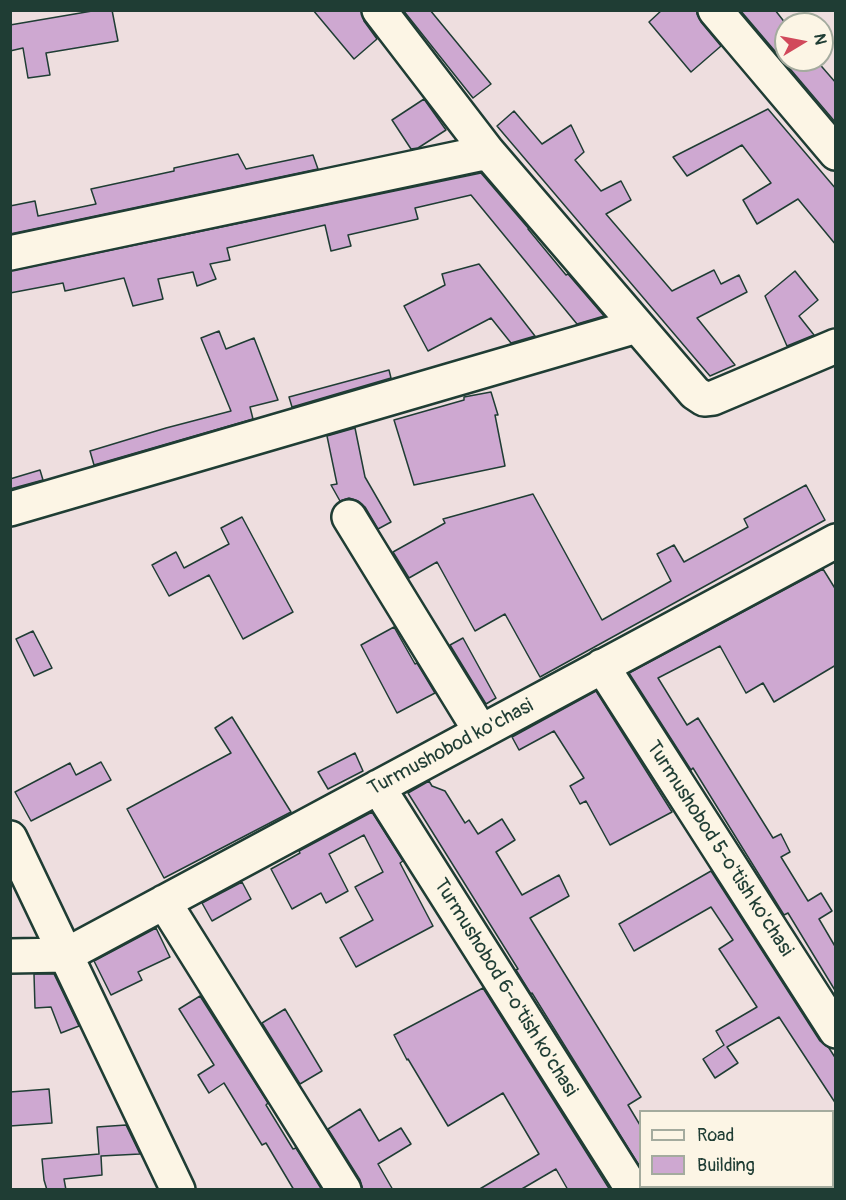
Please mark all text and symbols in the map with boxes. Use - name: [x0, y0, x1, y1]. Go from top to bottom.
- north arrow: [774, 12, 834, 72]
- text: N: [809, 32, 831, 46]
- street label: Turmushobod ko'chasi: [364, 694, 538, 802]
- street label: Turmushobod 5-o'tish ko'chasi: [640, 737, 798, 961]
- street label: Turmushobod 6-o'tish ko'chasi: [428, 874, 582, 1102]
- legend: [639, 1110, 834, 1188]
- text: Road: [697, 1124, 734, 1147]
- text: Building: [697, 1154, 755, 1177]

